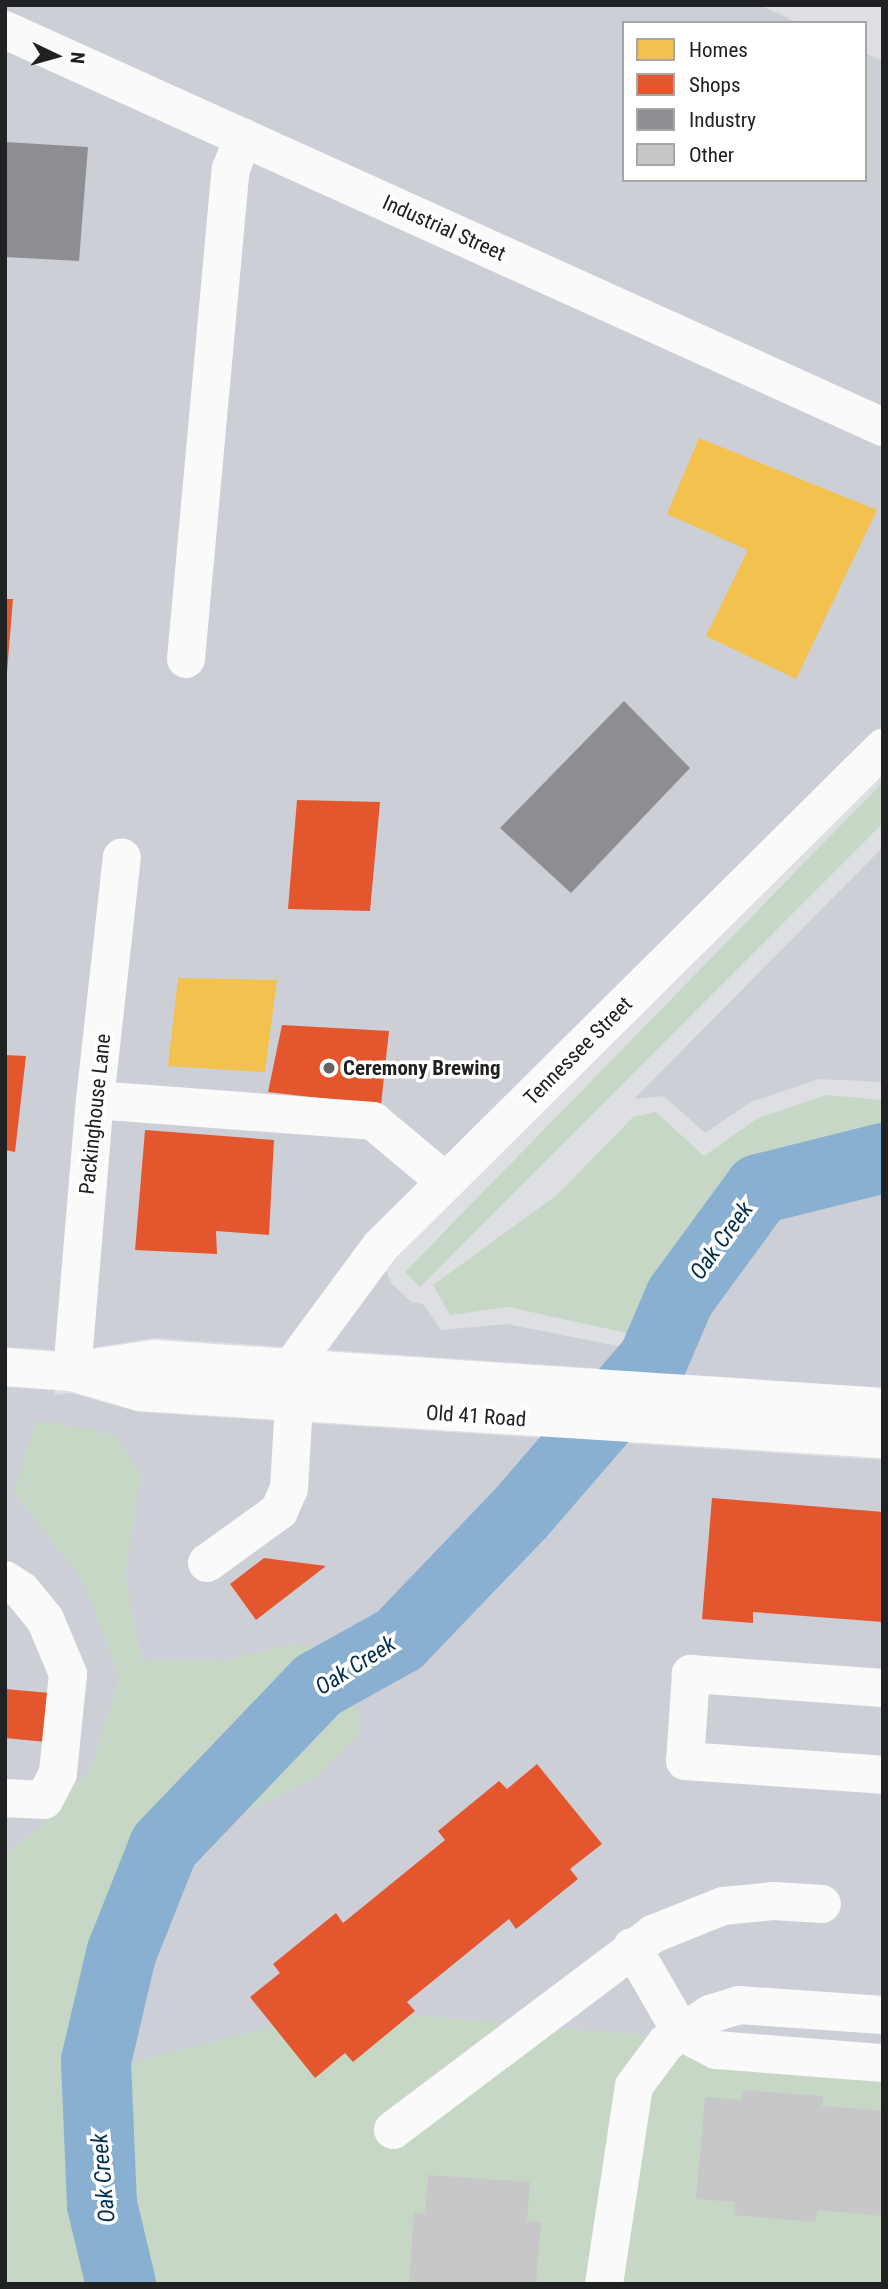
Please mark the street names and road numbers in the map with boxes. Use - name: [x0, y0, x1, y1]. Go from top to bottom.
- street label: Industrial Street: [379, 190, 509, 266]
- street label: Tennessee Street: [519, 992, 637, 1110]
- street label: Packinghouse Lane: [74, 1033, 116, 1195]
- street label: Old 41 Road: [425, 1400, 527, 1432]

